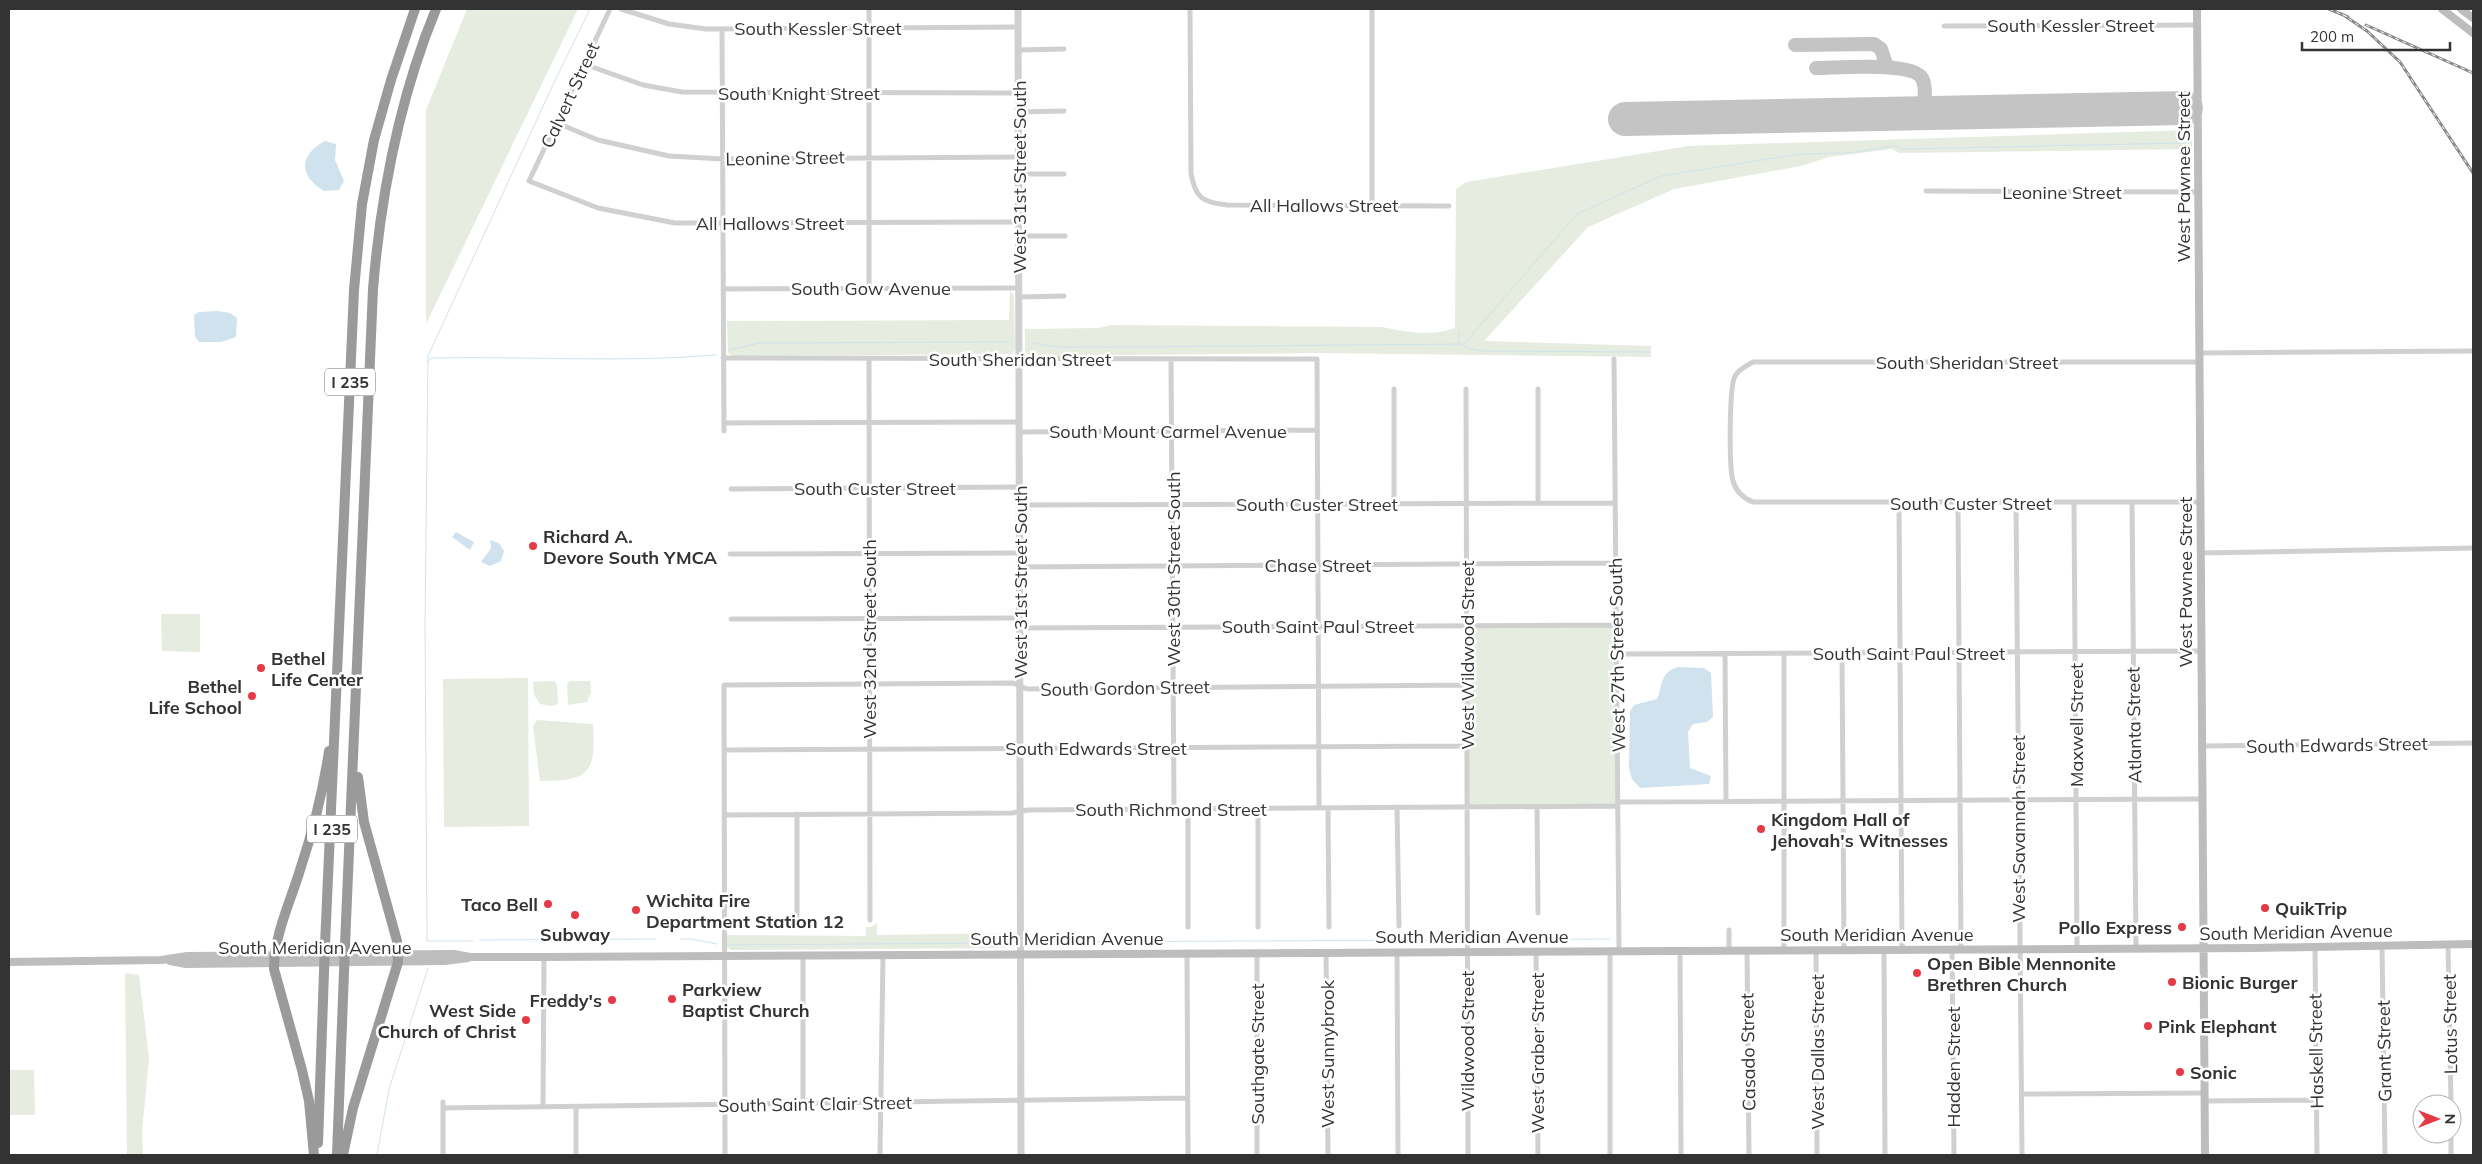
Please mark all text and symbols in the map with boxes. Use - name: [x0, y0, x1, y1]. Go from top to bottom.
- street label: South Kessler Street: [1987, 14, 2155, 37]
- street label: South Kessler Street: [734, 17, 902, 40]
- scale bar: [2302, 20, 2450, 52]
- text: 200 m: [2310, 27, 2354, 46]
- street label: Calvert Street: [535, 38, 605, 152]
- street label: West 31st Street South: [1008, 80, 1031, 274]
- street label: South Knight Street: [718, 82, 880, 105]
- street label: West Pawnee Street: [2172, 92, 2195, 262]
- street label: Leonine Street: [725, 145, 845, 171]
- street label: Leonine Street: [2002, 181, 2122, 204]
- street label: All Hallows Street: [1250, 194, 1398, 217]
- street label: All Hallows Street: [696, 212, 844, 235]
- street label: South Gow Avenue: [791, 277, 951, 300]
- street label: South Sheridan Street: [929, 348, 1111, 371]
- street label: South Sheridan Street: [1876, 351, 2058, 374]
- road number: I 235: [325, 368, 375, 396]
- street label: South Mount Carmel Avenue: [1049, 420, 1287, 443]
- street label: West 30th Street South: [1162, 472, 1185, 666]
- street label: South Custer Street: [794, 477, 956, 500]
- street label: West 31st Street South: [1009, 485, 1032, 679]
- street label: South Custer Street: [1890, 492, 2052, 515]
- street label: South Custer Street: [1236, 493, 1398, 516]
- street label: West Pawnee Street: [2174, 497, 2197, 667]
- place label: Richard A. Devore South YMCA: [543, 525, 718, 569]
- street label: West 32nd Street South: [858, 539, 881, 739]
- marker: Richard A. Devore South YMCA: [527, 540, 539, 552]
- street label: Chase Street: [1265, 554, 1371, 577]
- street label: West 27th Street South: [1604, 557, 1630, 753]
- street label: West Wildwood Street: [1456, 560, 1479, 750]
- street label: South Saint Paul Street: [1222, 615, 1414, 638]
- street label: South Saint Paul Street: [1813, 642, 2005, 665]
- place label: Bethel Life Center: [271, 647, 364, 691]
- marker: Bethel Life Center: [255, 662, 267, 674]
- street label: Maxwell Street: [2065, 663, 2088, 787]
- street label: Atlanta Street: [2121, 667, 2147, 783]
- place label: Bethel Life School: [148, 675, 242, 719]
- street label: South Gordon Street: [1040, 675, 1210, 701]
- marker: Bethel Life School: [246, 690, 258, 702]
- street label: South Edwards Street: [2246, 732, 2428, 758]
- street label: West Savannah Street: [2007, 735, 2030, 923]
- street label: South Edwards Street: [1005, 737, 1187, 760]
- street label: South Richmond Street: [1075, 798, 1267, 821]
- place label: Kingdom Hall of Jehovah's Witnesses: [1771, 808, 1948, 852]
- road number: I 235: [307, 816, 357, 842]
- marker: Kingdom Hall of Jehovah's Witnesses: [1755, 823, 1767, 835]
- place label: Wichita Fire Department Station 12: [646, 889, 844, 933]
- place label: Taco Bell: [461, 893, 538, 916]
- place label: QuikTrip: [2275, 897, 2347, 920]
- marker: Taco Bell: [542, 898, 554, 910]
- marker: QuikTrip: [2259, 902, 2271, 914]
- marker: Wichita Fire Department Station 12: [630, 904, 642, 916]
- marker: Subway: [569, 909, 581, 921]
- place label: Pollo Express: [2058, 916, 2172, 939]
- street label: South Meridian Avenue: [2199, 919, 2393, 945]
- marker: Pollo Express: [2176, 921, 2188, 933]
- place label: Subway: [540, 923, 610, 946]
- street label: South Meridian Avenue: [1780, 923, 1974, 946]
- street label: South Meridian Avenue: [1375, 925, 1569, 948]
- street label: South Meridian Avenue: [970, 927, 1164, 950]
- street label: South Meridian Avenue: [218, 936, 412, 959]
- place label: Open Bible Mennonite Brethren Church: [1927, 952, 2116, 996]
- marker: Open Bible Mennonite Brethren Church: [1911, 967, 1923, 979]
- street label: Wildwood Street: [1456, 971, 1479, 1111]
- place label: Bionic Burger: [2182, 971, 2298, 994]
- street label: West Graber Street: [1526, 973, 1549, 1133]
- street label: West Dallas Street: [1806, 974, 1829, 1130]
- street label: Lotus Street: [2438, 974, 2462, 1074]
- marker: Bionic Burger: [2166, 976, 2178, 988]
- place label: Parkview Baptist Church: [682, 978, 810, 1022]
- street label: West Sunnybrook: [1316, 979, 1339, 1128]
- street label: Southgate Street: [1246, 984, 1269, 1124]
- place label: Freddy's: [530, 989, 602, 1012]
- marker: Parkview Baptist Church: [666, 993, 678, 1005]
- street label: Casado Street: [1735, 993, 1761, 1111]
- street label: Haskell Street: [2303, 993, 2329, 1109]
- marker: Freddy's: [606, 994, 618, 1006]
- place label: West Side Church of Christ: [377, 999, 516, 1043]
- street label: Grant Street: [2372, 1000, 2396, 1102]
- street label: Hadden Street: [1942, 1006, 1965, 1128]
- marker: West Side Church of Christ: [520, 1014, 532, 1026]
- place label: Pink Elephant: [2158, 1015, 2277, 1038]
- marker: Pink Elephant: [2142, 1020, 2154, 1032]
- place label: Sonic: [2190, 1061, 2237, 1084]
- marker: Sonic: [2174, 1066, 2186, 1078]
- street label: South Saint Clair Street: [718, 1091, 912, 1117]
- north arrow: [2412, 1094, 2462, 1144]
- text: N: [2441, 1114, 2459, 1124]

